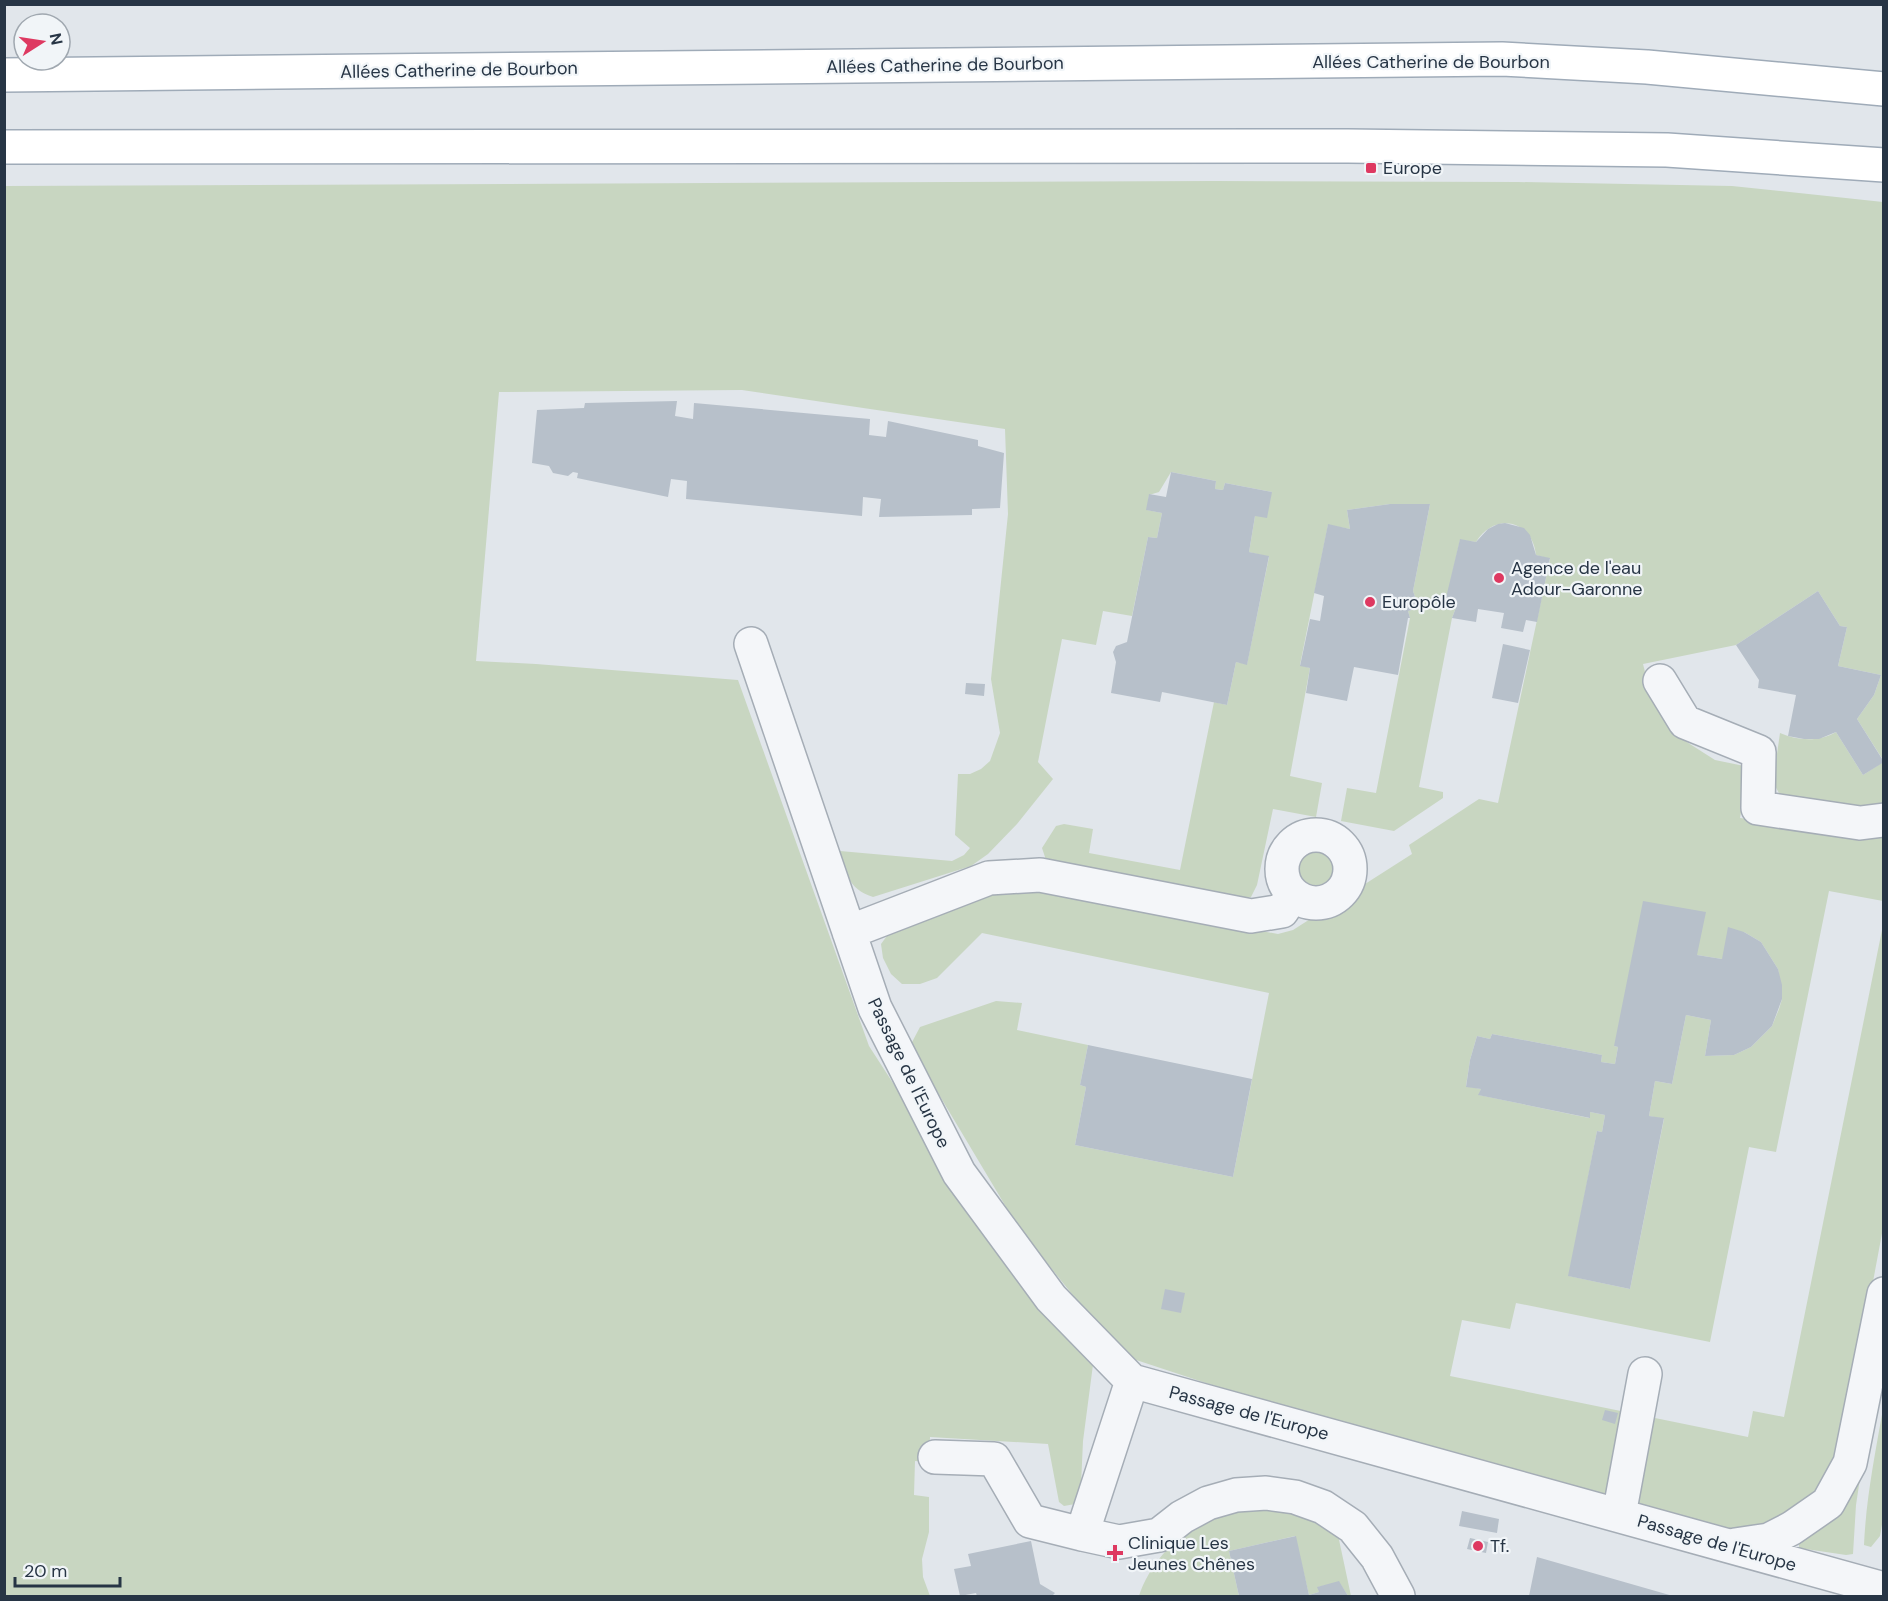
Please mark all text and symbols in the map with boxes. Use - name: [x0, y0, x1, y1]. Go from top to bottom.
- north arrow: [12, 12, 72, 72]
- text: N: [45, 31, 68, 47]
- street label: Allées Catherine de Bourbon: [1312, 50, 1550, 74]
- street label: Allées Catherine de Bourbon: [826, 51, 1064, 79]
- street label: Allées Catherine de Bourbon: [340, 56, 578, 84]
- place label: Europe: [1383, 156, 1442, 180]
- marker: Europe: [1364, 161, 1378, 175]
- place label: Agence de l'eau Adour-Garonne: [1511, 556, 1642, 601]
- marker: Agence de l'eau Adour-Garonne: [1492, 571, 1506, 585]
- place label: Europôle: [1382, 590, 1456, 614]
- marker: Europôle: [1363, 595, 1377, 609]
- street label: Passage de l'Europe: [862, 994, 956, 1152]
- street label: Passage de l'Europe: [1166, 1380, 1332, 1446]
- street label: Passage de l'Europe: [1635, 1509, 1799, 1577]
- place label: Clinique Les Jeunes Chênes: [1128, 1531, 1255, 1576]
- place label: Tf.: [1490, 1534, 1509, 1558]
- marker: Tf.: [1471, 1539, 1485, 1553]
- marker: Clinique Les Jeunes Chênes: [1106, 1544, 1124, 1562]
- scale bar: [15, 1550, 120, 1588]
- text: 20 m: [24, 1559, 67, 1583]

